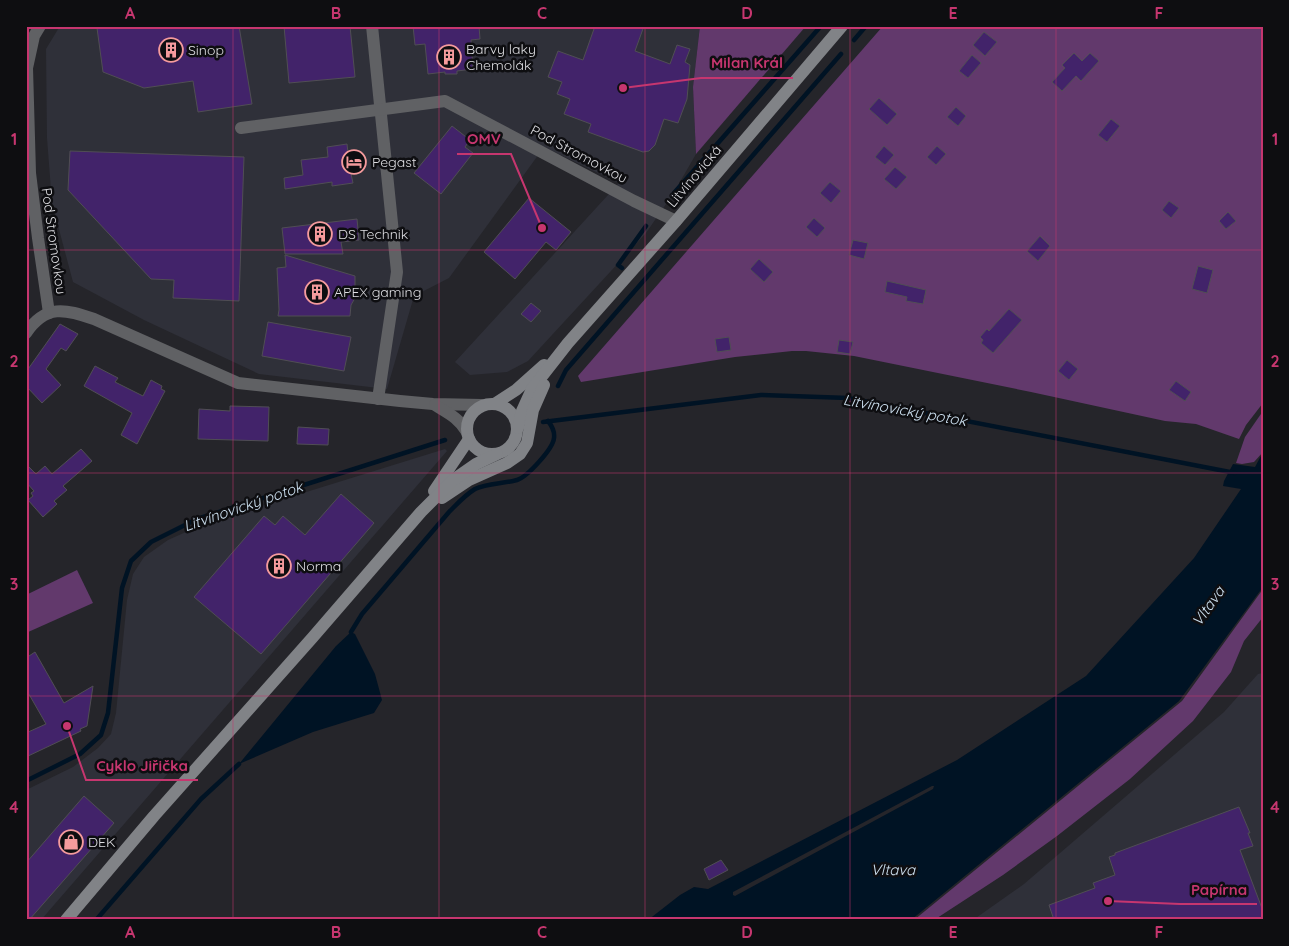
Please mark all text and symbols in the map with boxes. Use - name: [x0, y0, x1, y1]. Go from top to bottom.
- text: A: [125, 3, 136, 23]
- text: B: [331, 3, 341, 23]
- text: C: [537, 3, 547, 23]
- text: D: [741, 3, 753, 23]
- text: E: [948, 3, 958, 23]
- text: F: [1155, 3, 1164, 23]
- building icon: Sinop: [158, 37, 184, 63]
- place label: Barvy laky Chemolák: [466, 40, 536, 74]
- place label: Sinop: [188, 41, 224, 59]
- building icon: Barvy laky Chemolák: [436, 44, 462, 70]
- callout: Milan Král: [701, 48, 793, 78]
- text: Milan Král: [711, 53, 783, 72]
- street label: Pod Stromovkou: [527, 121, 631, 187]
- callout: OMV: [457, 124, 511, 154]
- text: 1: [11, 129, 17, 149]
- text: OMV: [467, 129, 501, 148]
- text: 1: [1272, 129, 1278, 149]
- street label: Litvínovická: [663, 141, 725, 211]
- hotel icon: Pegast: [341, 149, 367, 175]
- place label: Pegast: [372, 153, 417, 171]
- street label: Pod Stromovkou: [38, 187, 70, 295]
- building icon: DS Technik: [307, 221, 333, 247]
- place label: DS Technik: [338, 225, 408, 243]
- building icon: APEX gaming: [304, 279, 330, 305]
- place label: APEX gaming: [334, 283, 421, 301]
- text: 2: [9, 351, 19, 371]
- text: 2: [1270, 351, 1280, 371]
- water label: Litvínovický potok: [842, 390, 970, 431]
- water label: Litvínovický potok: [181, 476, 307, 535]
- building icon: Norma: [266, 553, 292, 579]
- place label: Norma: [296, 557, 341, 575]
- text: 3: [10, 574, 18, 594]
- text: 3: [1271, 574, 1279, 594]
- water label: Vltava: [1187, 582, 1229, 630]
- callout: Cyklo Jiřička: [86, 750, 198, 780]
- text: Cyklo Jiřička: [96, 756, 188, 775]
- text: 4: [9, 797, 19, 817]
- text: 4: [1270, 797, 1280, 817]
- shop icon: DEK: [58, 829, 84, 855]
- place label: DEK: [88, 833, 115, 851]
- water label: Vltava: [871, 860, 916, 879]
- callout: Papírna: [1180, 874, 1257, 904]
- text: Papírna: [1191, 880, 1247, 899]
- text: A: [125, 922, 136, 942]
- text: B: [331, 922, 341, 942]
- text: C: [537, 922, 547, 942]
- text: D: [741, 922, 753, 942]
- text: E: [948, 922, 958, 942]
- text: F: [1155, 922, 1164, 942]

